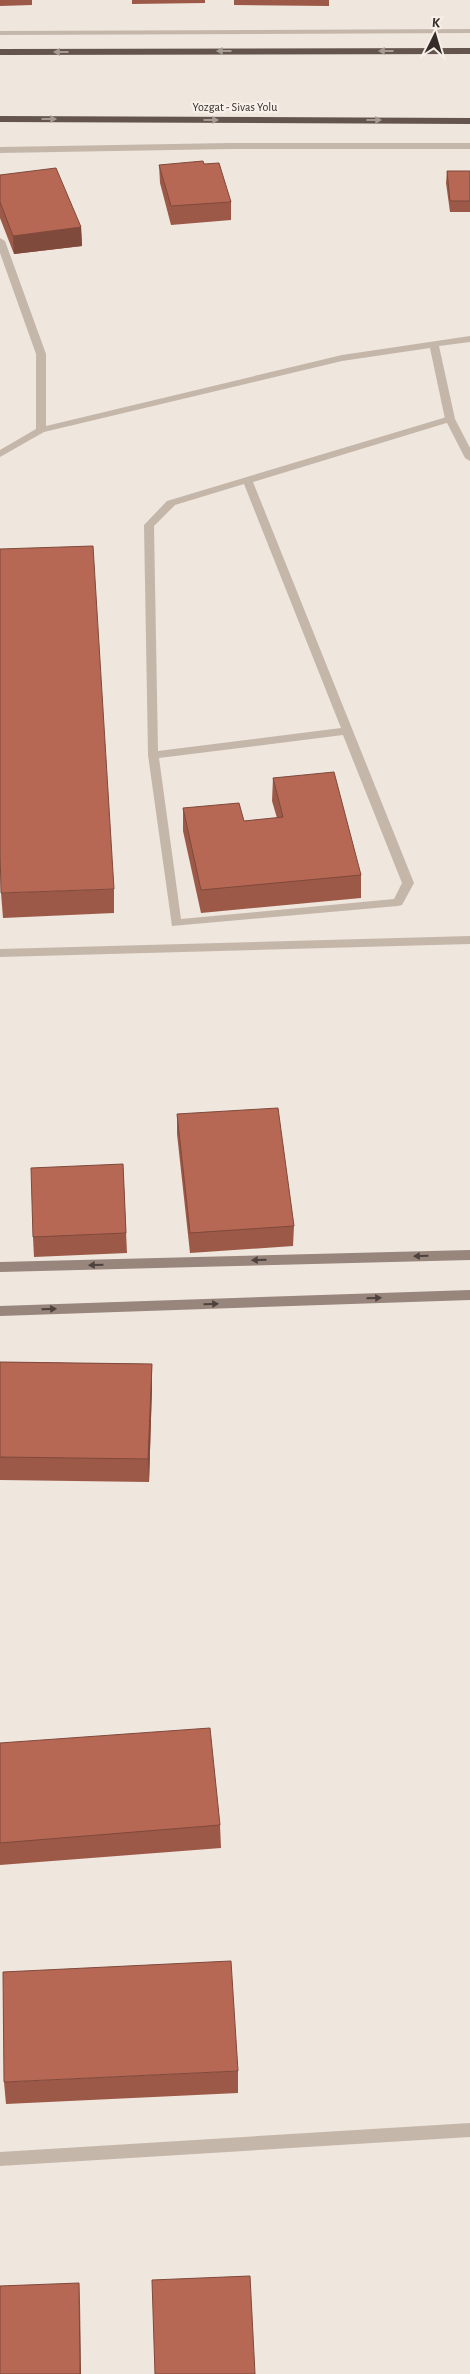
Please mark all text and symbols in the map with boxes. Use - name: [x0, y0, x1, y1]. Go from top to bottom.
- north arrow: [410, 10, 460, 60]
- text: K: [431, 16, 442, 30]
- one-way arrow: [216, 47, 232, 55]
- one-way arrow: [378, 47, 394, 55]
- one-way arrow: [53, 48, 69, 56]
- street label: Yozgat - Sivas Yolu: [193, 101, 277, 113]
- one-way arrow: [41, 115, 57, 123]
- one-way arrow: [203, 116, 219, 124]
- one-way arrow: [366, 117, 382, 125]
- one-way arrow: [413, 1252, 429, 1260]
- one-way arrow: [251, 1256, 267, 1264]
- one-way arrow: [88, 1261, 104, 1269]
- one-way arrow: [366, 1294, 382, 1302]
- one-way arrow: [203, 1299, 219, 1307]
- one-way arrow: [41, 1305, 57, 1313]

